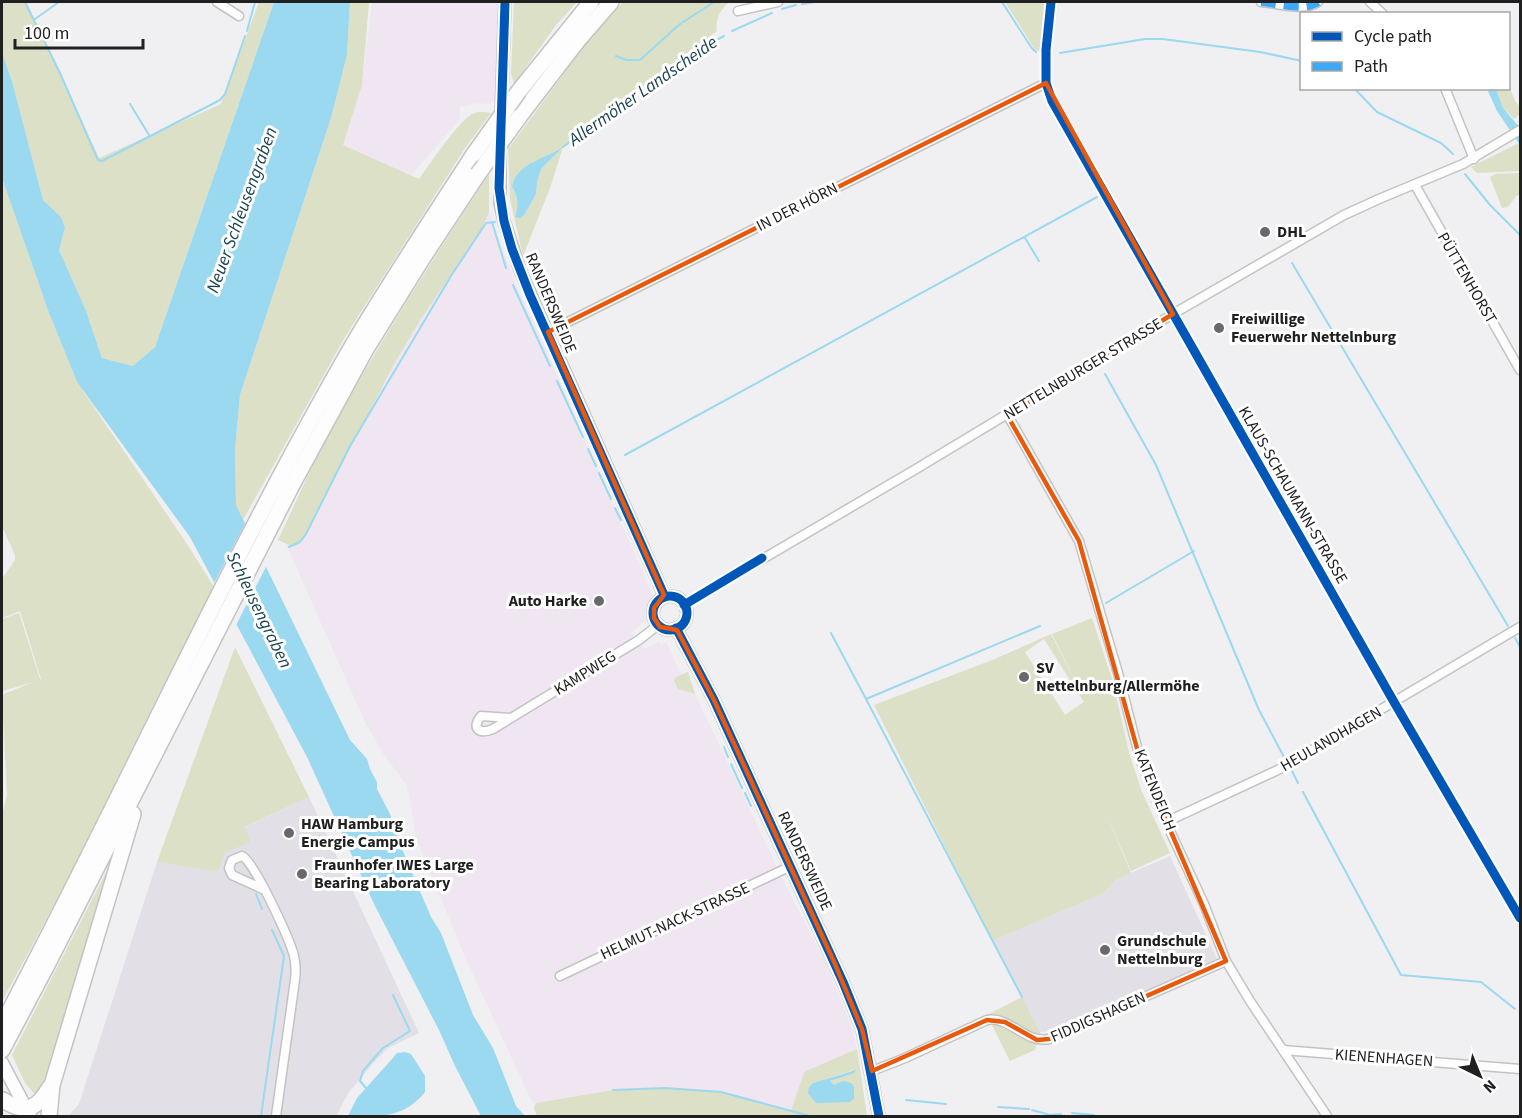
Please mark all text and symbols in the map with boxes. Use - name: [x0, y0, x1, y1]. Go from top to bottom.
- scale bar: [15, 12, 142, 50]
- legend: [1300, 12, 1510, 90]
- text: 100 m: [24, 21, 69, 46]
- text: Cycle path: [1354, 24, 1432, 49]
- water label: Allermöher Landscheide: [563, 30, 723, 153]
- text: Path: [1354, 54, 1388, 79]
- water label: Neuer Schleusengraben: [200, 124, 284, 296]
- street label: IN DER HÖRN: [752, 177, 842, 237]
- place label: DHL: [1277, 221, 1306, 243]
- marker: DHL: [1258, 225, 1272, 239]
- street label: PÜTTENHORST: [1432, 228, 1502, 328]
- street label: RANDERSWEIDE: [520, 249, 582, 357]
- place label: Freiwillige Feuerwehr Nettelnburg: [1231, 308, 1396, 348]
- street label: NETTELNBURGER STRASSE: [999, 313, 1167, 425]
- marker: Freiwillige Feuerwehr Nettelnburg: [1212, 321, 1226, 335]
- street label: KLAUS-SCHAUMANN-STRASSE: [1233, 402, 1353, 588]
- water label: Schleusengraben: [220, 547, 298, 673]
- place label: Auto Harke: [508, 590, 587, 612]
- marker: Auto Harke: [592, 594, 606, 608]
- street label: KAMPWEG: [550, 645, 620, 701]
- place label: SV Nettelnburg/Allermöhe: [1036, 657, 1200, 697]
- marker: SV Nettelnburg/Allermöhe: [1017, 670, 1031, 684]
- street label: HEULANDHAGEN: [1276, 701, 1386, 777]
- street label: KATENDEICH: [1129, 746, 1181, 834]
- street label: RANDERSWEIDE: [772, 808, 838, 914]
- place label: HAW Hamburg Energie Campus: [301, 813, 415, 853]
- marker: HAW Hamburg Energie Campus: [282, 826, 296, 840]
- place label: Fraunhofer IWES Large Bearing Laboratory: [314, 854, 474, 894]
- marker: Fraunhofer IWES Large Bearing Laboratory: [295, 867, 309, 881]
- street label: HELMUT-NACK-STRASSE: [597, 877, 753, 965]
- place label: Grundschule Nettelnburg: [1117, 930, 1207, 970]
- marker: Grundschule Nettelnburg: [1098, 943, 1112, 957]
- street label: FIDDIGSHAGEN: [1047, 986, 1149, 1048]
- street label: KIENENHAGEN: [1334, 1044, 1434, 1072]
- north arrow: [1450, 1046, 1510, 1106]
- text: N: [1478, 1075, 1501, 1098]

